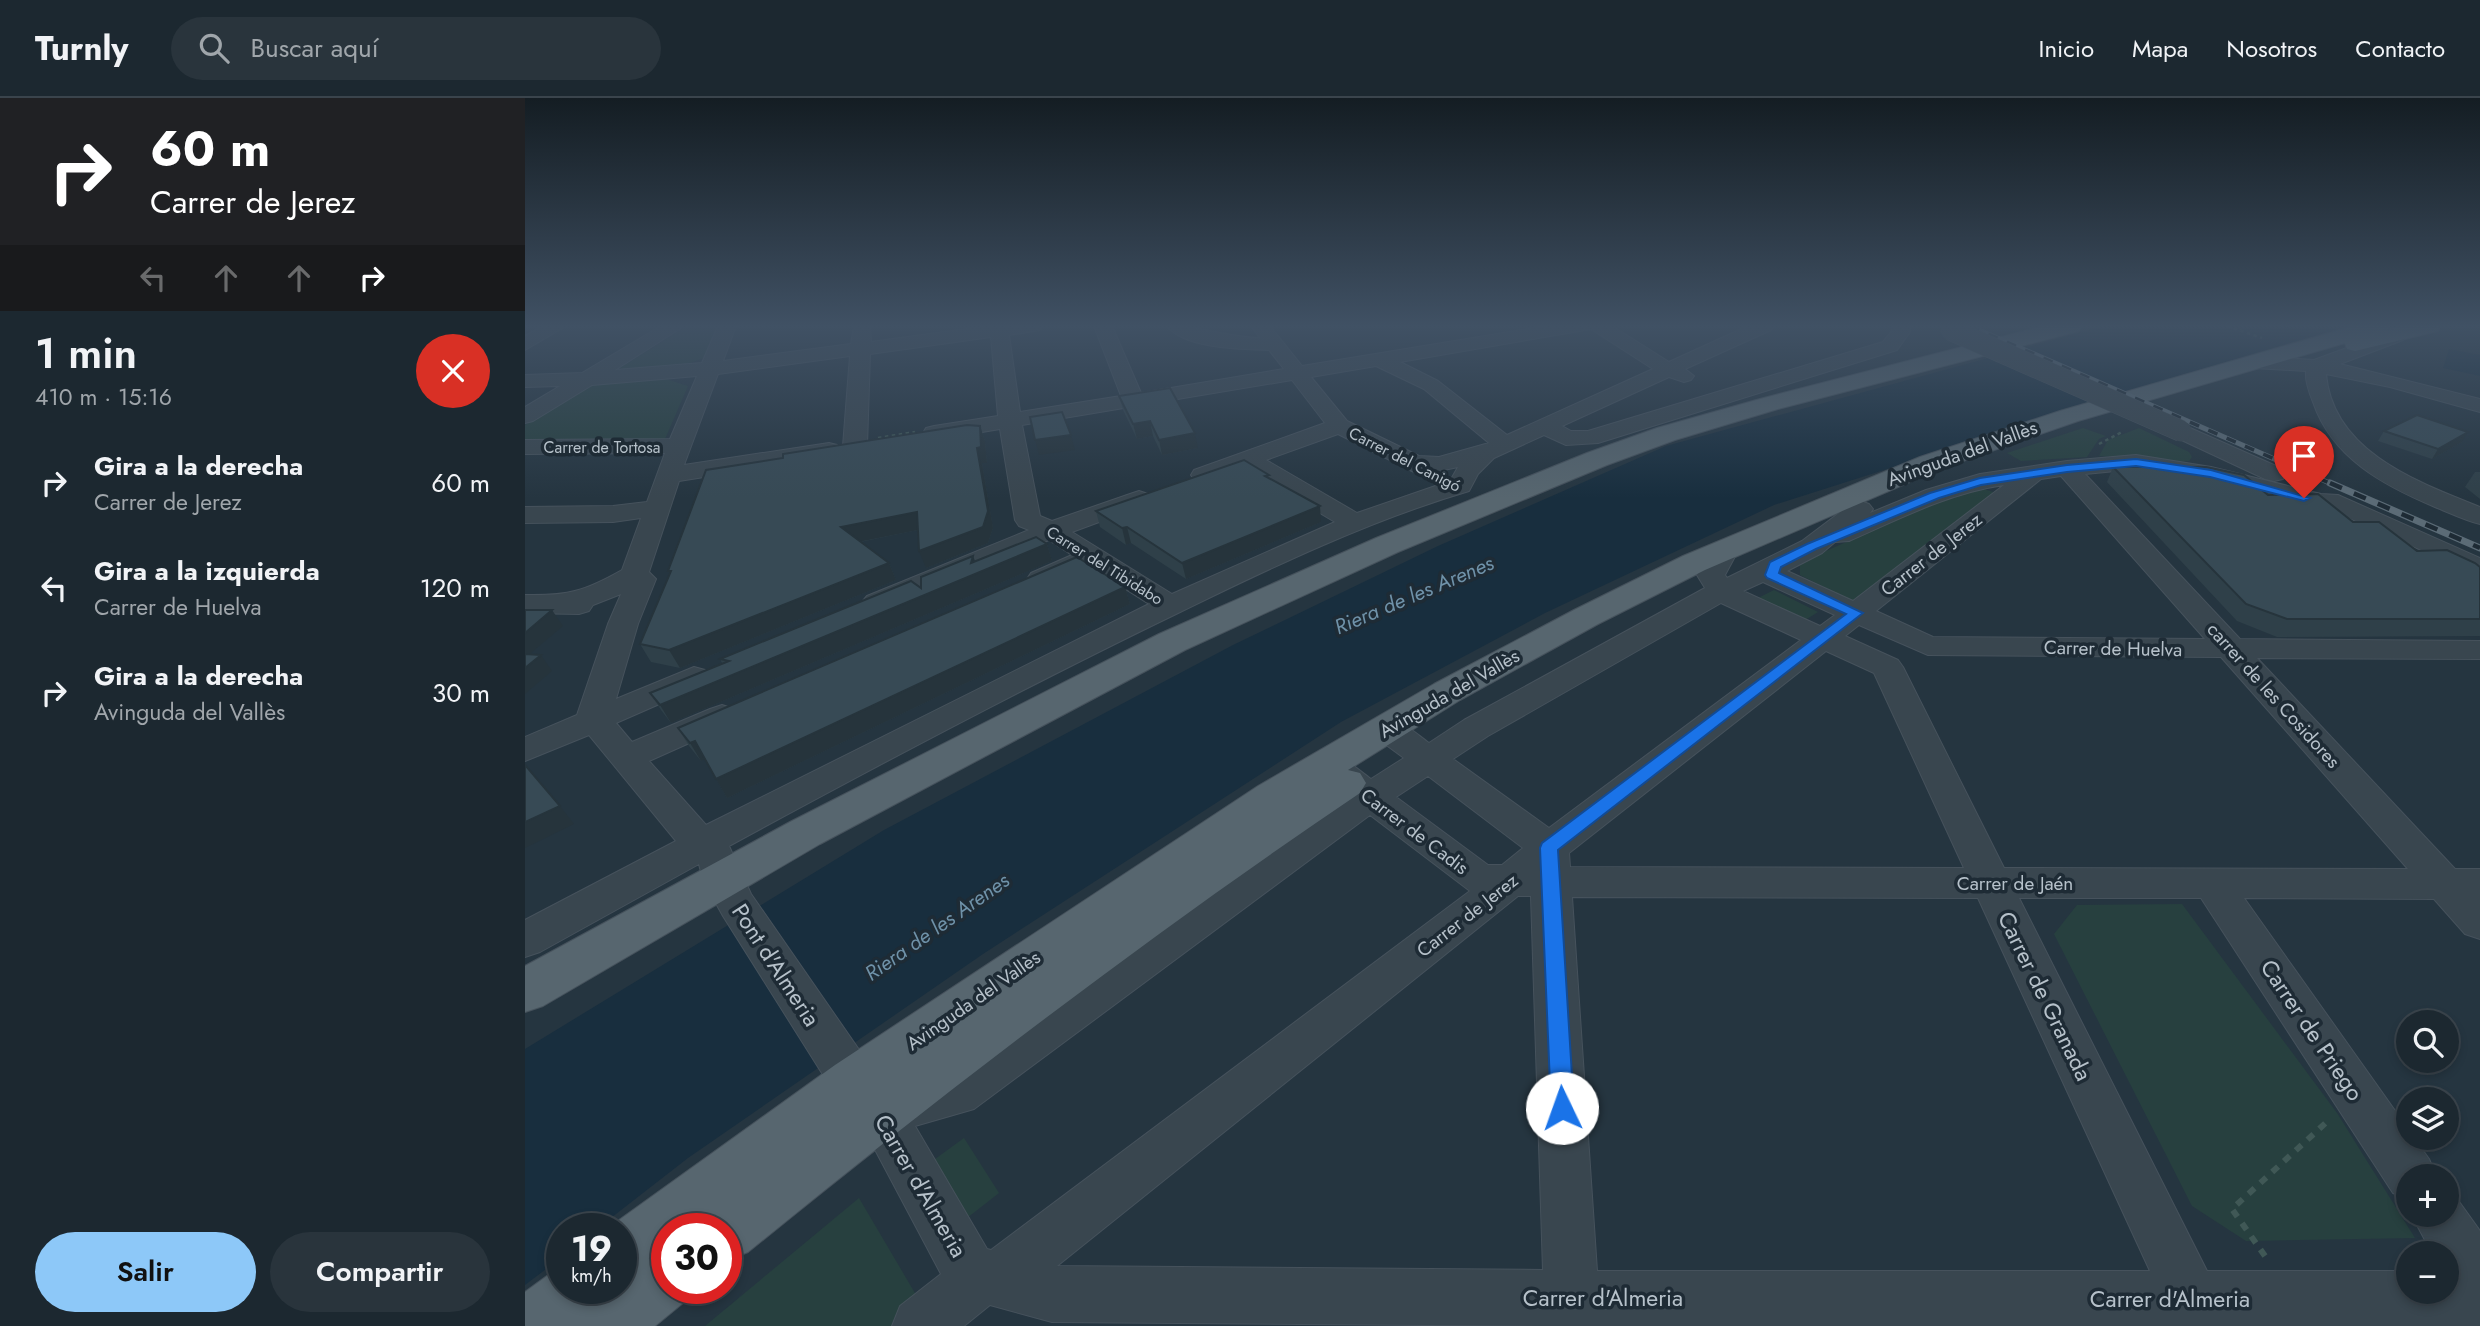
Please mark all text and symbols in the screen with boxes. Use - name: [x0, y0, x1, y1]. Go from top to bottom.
- search box: [171, 17, 661, 80]
- text: Turnly: [35, 25, 129, 72]
- icon: search: [195, 29, 233, 67]
- text: Buscar aquí: [251, 29, 379, 67]
- text: Inicio: [2039, 31, 2094, 66]
- text: Mapa: [2132, 31, 2188, 66]
- text: Nosotros: [2226, 31, 2317, 66]
- text: Contacto: [2355, 31, 2445, 66]
- text: 60 m: [150, 114, 270, 184]
- icon: right: [35, 126, 126, 217]
- text: Carrer de Jerez: [150, 179, 356, 225]
- icon: left: [134, 259, 172, 297]
- icon: ahead: [207, 259, 245, 297]
- icon: ahead: [280, 259, 318, 297]
- icon: right: [353, 259, 391, 297]
- text: 1 min: [35, 323, 137, 384]
- button: close: [416, 334, 490, 408]
- text: 410 m · 15:16: [35, 380, 172, 414]
- street label: Avinguda del Vallès: [1883, 414, 2041, 493]
- street label: Carrer del Canigó: [1345, 421, 1465, 498]
- pin: [2274, 426, 2334, 498]
- street label: Carrer de Tortosa: [544, 436, 660, 459]
- icon: arrive: [2285, 437, 2323, 475]
- text: Gira a la derecha: [94, 447, 303, 485]
- icon: right: [35, 464, 73, 502]
- text: 60 m: [431, 464, 490, 502]
- text: Carrer de Jerez: [94, 485, 242, 519]
- street label: Carrer de Jerez: [1875, 506, 1988, 603]
- street label: Carrer del Tibidabo: [1042, 520, 1168, 611]
- water label: Riera de les Arenes: [1330, 548, 1499, 642]
- text: Gira a la izquierda: [94, 552, 320, 590]
- icon: left: [35, 569, 73, 607]
- text: 120 m: [420, 569, 490, 607]
- text: Carrer de Huelva: [94, 590, 262, 624]
- street label: carrer de les Cosidores: [2201, 617, 2347, 774]
- street label: Carrer de Huelva: [2044, 634, 2182, 663]
- street label: Avinguda del Vallès: [1374, 642, 1525, 745]
- text: Gira a la derecha: [94, 657, 303, 695]
- icon: right: [35, 674, 73, 712]
- text: 30 m: [432, 674, 490, 712]
- text: Avinguda del Vallès: [94, 695, 285, 729]
- street label: Carrer de Cadis: [1355, 782, 1475, 881]
- water label: Riera de les Arenes: [859, 865, 1016, 988]
- street label: Carrer de Jerez: [1411, 867, 1524, 964]
- street label: Carrer de Jaén: [1957, 870, 2073, 897]
- street label: Pont d'Almeria: [724, 897, 828, 1033]
- street label: Carrer de Granada: [1989, 905, 2101, 1087]
- street label: Avinguda del Vallès: [901, 944, 1046, 1057]
- street label: Carrer de Priego: [2252, 952, 2372, 1108]
- map controls: [2396, 1010, 2459, 1304]
- button: search: [2396, 1010, 2459, 1073]
- position arrow: [1525, 1071, 1599, 1145]
- button: layers: [2396, 1087, 2459, 1150]
- street label: Carrer d'Almeria: [866, 1108, 976, 1264]
- button: +: [2396, 1164, 2459, 1227]
- speed limit sign: 30: [651, 1213, 742, 1304]
- text: 19: [571, 1224, 612, 1274]
- button: Salir: [35, 1232, 256, 1312]
- button: Compartir: [270, 1232, 490, 1312]
- button: −: [2396, 1241, 2459, 1304]
- text: km/h: [571, 1263, 612, 1289]
- street label: Carrer d'Almeria: [1523, 1281, 1683, 1315]
- street label: Carrer d'Almeria: [2090, 1282, 2250, 1316]

